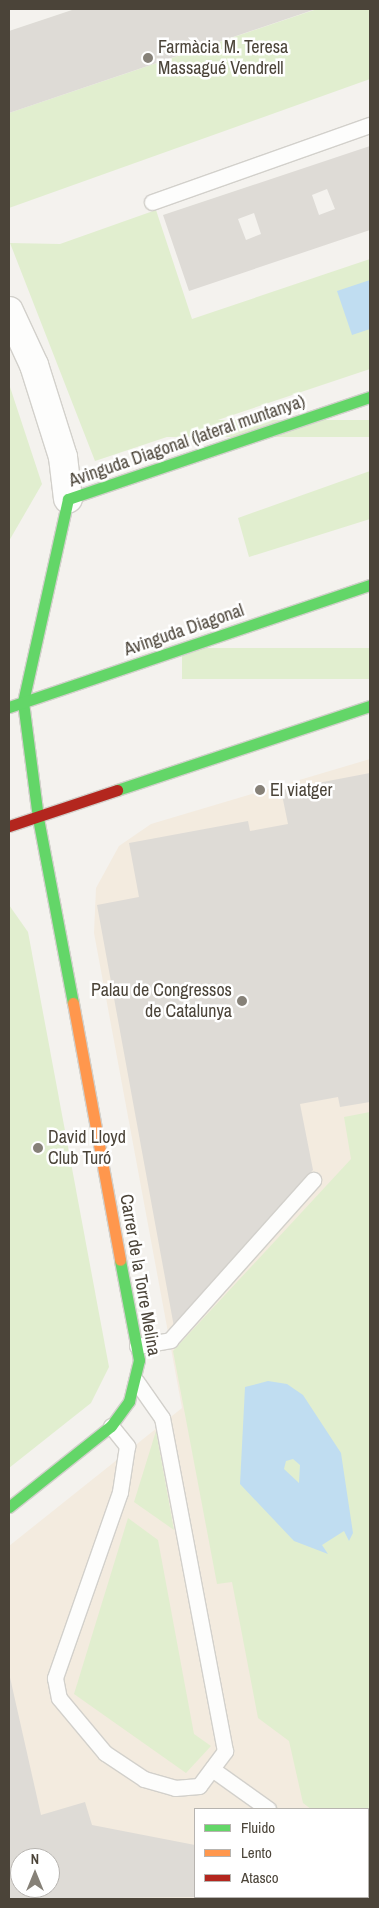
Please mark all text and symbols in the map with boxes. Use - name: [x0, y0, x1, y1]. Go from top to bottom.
- place label: Farmàcia M. Teresa Massagué Vendrell: [158, 37, 289, 80]
- marker: Farmàcia M. Teresa Massagué Vendrell: [142, 52, 154, 64]
- street label: Avinguda Diagonal (lateral muntanya): [66, 390, 308, 492]
- street label: Avinguda Diagonal: [121, 599, 247, 661]
- place label: El viatger: [270, 779, 332, 801]
- marker: El viatger: [254, 784, 266, 796]
- place label: Palau de Congressos de Catalunya: [91, 980, 232, 1022]
- marker: Palau de Congressos de Catalunya: [236, 995, 248, 1007]
- place label: David Lloyd Club Turó: [48, 1127, 126, 1170]
- marker: David Lloyd Club Turó: [32, 1142, 44, 1154]
- street label: Carrer de la Torre Melina: [115, 1192, 165, 1358]
- legend: [194, 1808, 369, 1898]
- text: Fluido: [241, 1817, 275, 1838]
- text: Lento: [241, 1842, 272, 1863]
- north arrow: [10, 1848, 60, 1898]
- text: N: [31, 1850, 39, 1868]
- text: Atasco: [241, 1867, 279, 1888]

